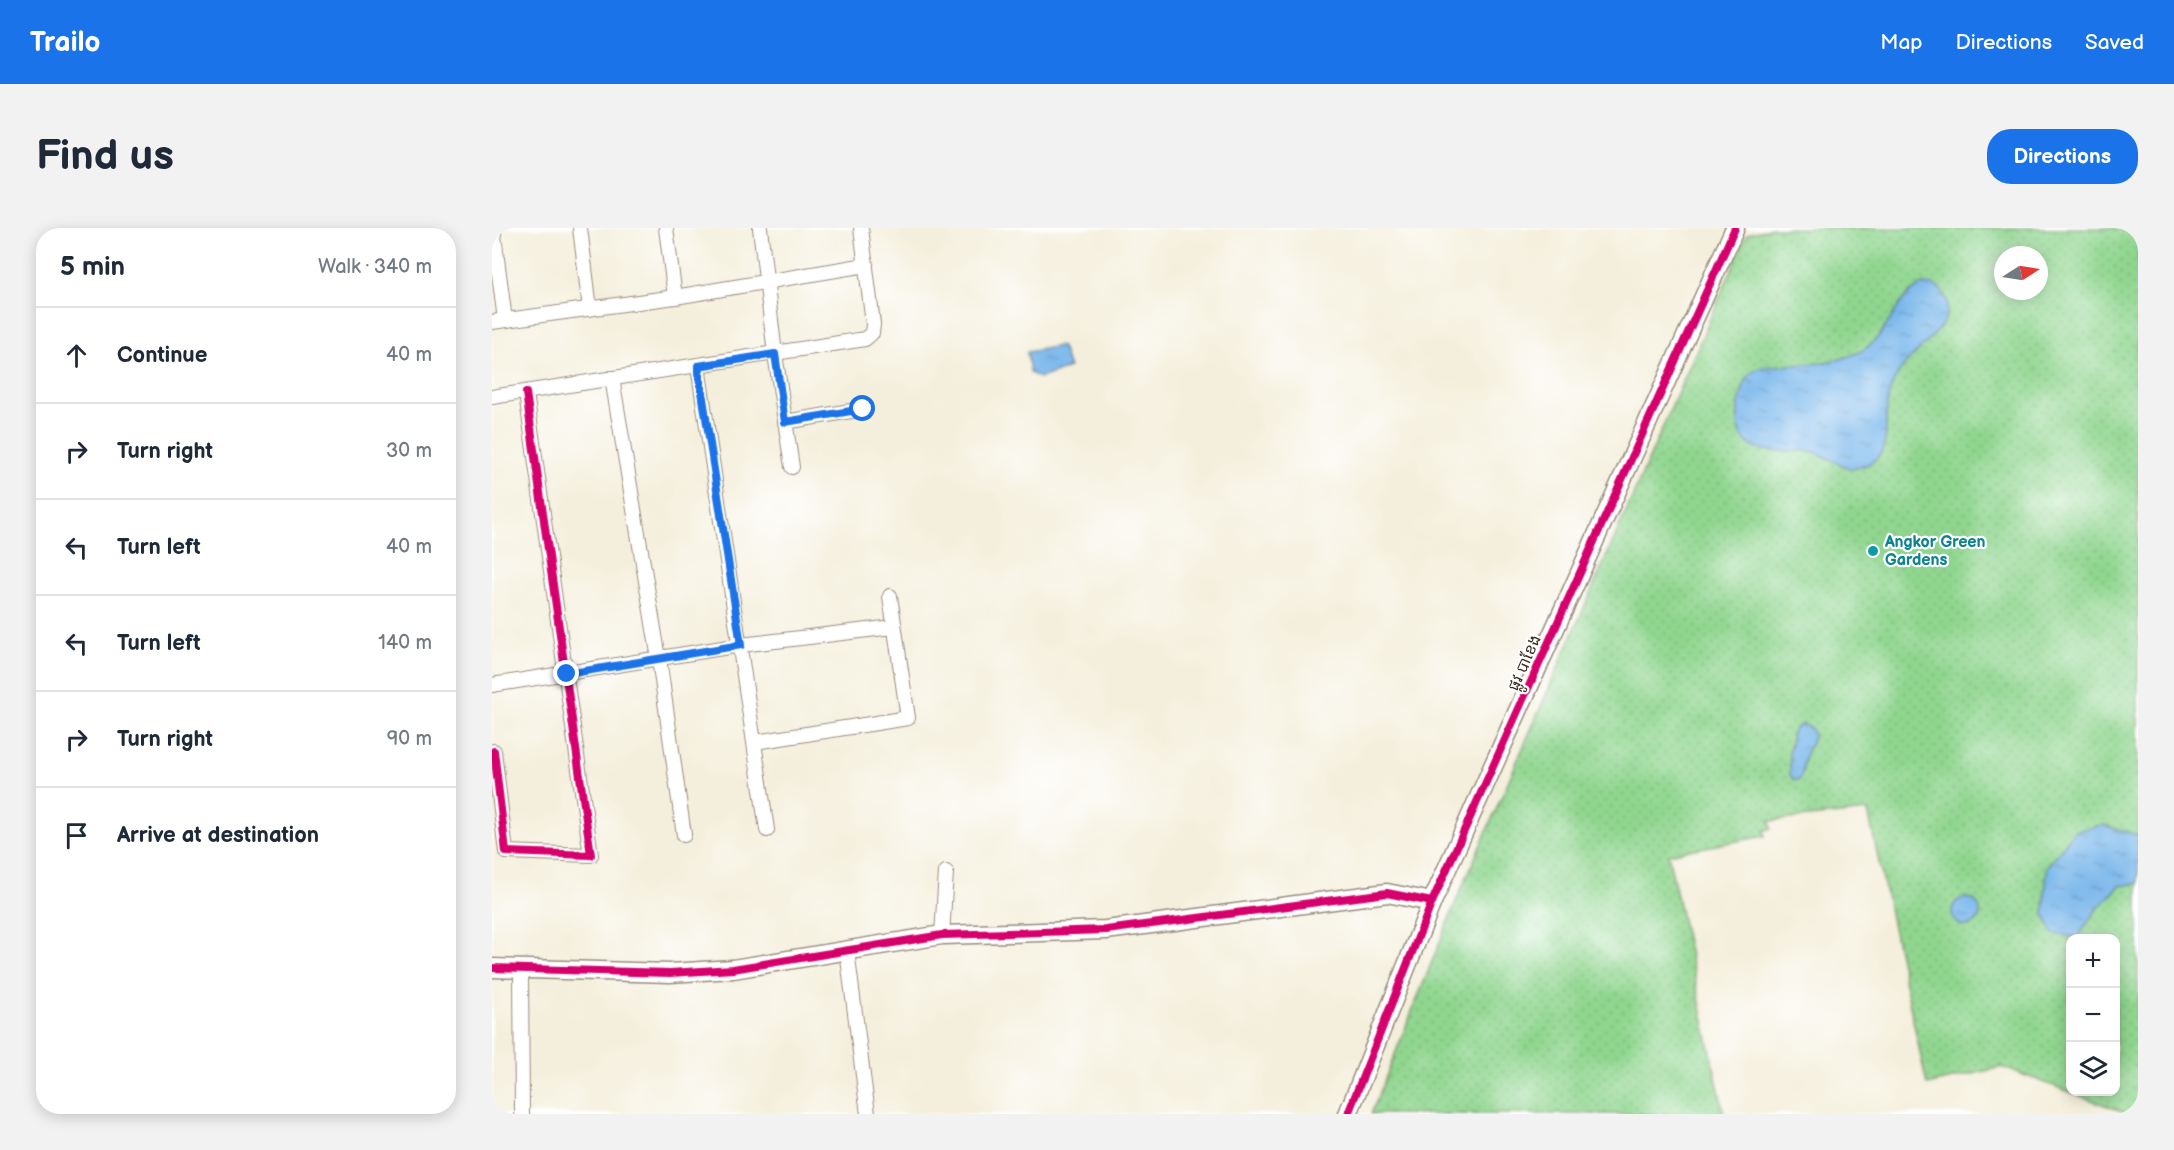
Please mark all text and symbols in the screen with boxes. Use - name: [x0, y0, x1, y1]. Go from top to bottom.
- text: Trailo: [30, 26, 101, 59]
- text: Map: [1880, 30, 1923, 55]
- text: Directions: [1956, 30, 2052, 55]
- text: Saved: [2085, 30, 2144, 55]
- button: Directions: [1987, 129, 2138, 184]
- text: Find us: [36, 131, 174, 182]
- north arrow: [1994, 246, 2048, 300]
- text: 5 min: [60, 252, 125, 283]
- text: Walk · 340 m: [318, 255, 432, 279]
- icon: ahead: [60, 339, 93, 372]
- text: Continue: [117, 342, 207, 369]
- text: 40 m: [386, 343, 432, 367]
- route start: [849, 395, 875, 421]
- icon: right: [60, 435, 93, 468]
- text: Turn right: [117, 438, 213, 465]
- text: 30 m: [386, 439, 432, 463]
- icon: left: [60, 531, 93, 564]
- place label: Angkor Green Gardens: [1884, 533, 1986, 570]
- text: Turn left: [117, 534, 201, 561]
- text: 40 m: [386, 535, 432, 559]
- marker: Angkor Green Gardens: [1866, 544, 1880, 558]
- icon: left: [60, 627, 93, 660]
- text: Turn left: [117, 630, 201, 657]
- text: 140 m: [378, 631, 432, 655]
- street label: ផ្លូវ បាខែង: [1503, 632, 1549, 696]
- route end: [553, 660, 579, 686]
- icon: right: [60, 723, 93, 756]
- text: Turn right: [117, 726, 213, 753]
- text: 90 m: [387, 727, 432, 751]
- icon: arrive: [60, 819, 93, 852]
- text: Arrive at destination: [117, 822, 319, 849]
- map controls: [2066, 934, 2120, 1096]
- button: +: [2066, 934, 2120, 988]
- button: −: [2066, 988, 2120, 1042]
- button: layers: [2066, 1042, 2120, 1096]

